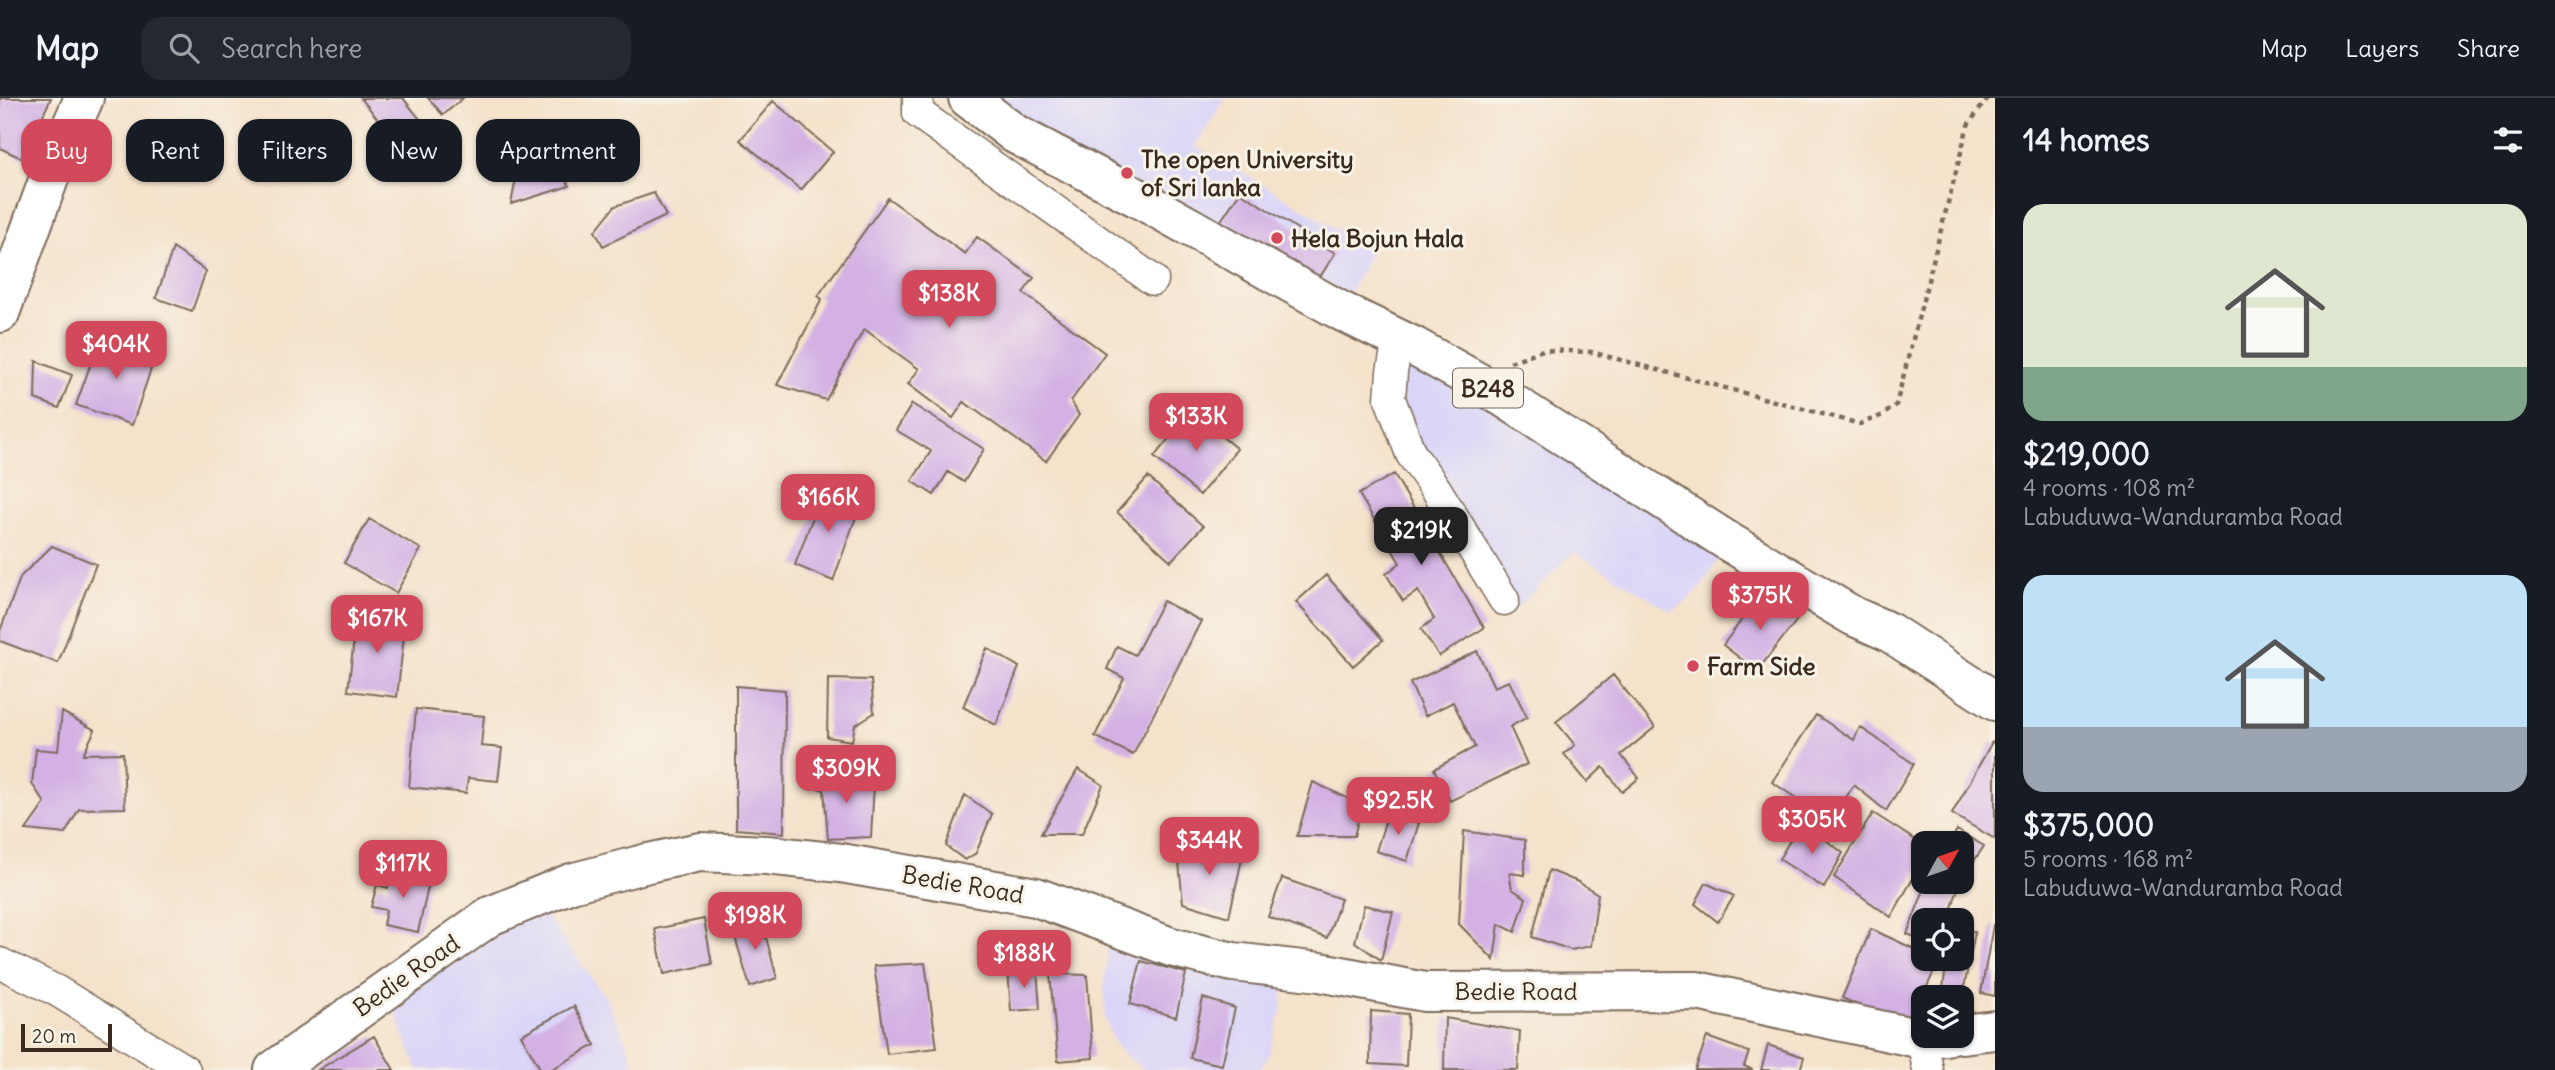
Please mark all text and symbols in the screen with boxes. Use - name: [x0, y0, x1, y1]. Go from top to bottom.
- search box: [141, 17, 631, 80]
- text: Map: [35, 27, 99, 69]
- icon: search: [165, 29, 203, 67]
- text: Search here: [221, 32, 362, 65]
- text: Map: [2261, 33, 2307, 63]
- text: Layers: [2345, 33, 2419, 63]
- text: Share: [2457, 33, 2520, 63]
- chip: Buy: [21, 119, 112, 182]
- chip: Rent: [126, 119, 224, 182]
- chip: Filters: [238, 119, 352, 182]
- chip: New: [366, 119, 462, 182]
- chip: Apartment: [476, 119, 640, 182]
- text: 14 homes: [2023, 121, 2150, 159]
- icon: filters: [2489, 121, 2527, 159]
- place label: The open University of Sri lanka: [1141, 144, 1354, 202]
- marker: The open University of Sri lanka: [1119, 165, 1135, 181]
- place label: Hela Bojun Hala: [1291, 223, 1464, 253]
- marker: Hela Bojun Hala: [1269, 230, 1285, 246]
- icon: home: [2212, 250, 2338, 376]
- pin: $138K: [900, 271, 998, 330]
- text: $138K: [918, 278, 980, 307]
- pin: $404K: [67, 322, 165, 381]
- text: $404K: [82, 329, 150, 358]
- road number: B248: [1453, 368, 1523, 408]
- pin: $133K: [1147, 394, 1245, 453]
- text: $133K: [1165, 401, 1227, 430]
- text: $219,000: [2023, 435, 2150, 473]
- text: 4 rooms · 108 m²: [2023, 473, 2195, 502]
- pin: $166K: [779, 474, 877, 534]
- text: $166K: [797, 482, 859, 511]
- text: Labuduwa-Wanduramba Road: [2023, 502, 2343, 531]
- pin: $219K: [1372, 508, 1470, 567]
- text: $219K: [1390, 515, 1452, 544]
- pin: $375K: [1711, 573, 1809, 632]
- text: $375K: [1728, 580, 1792, 609]
- pin: $167K: [328, 596, 426, 655]
- text: $167K: [347, 603, 407, 632]
- icon: home: [2212, 621, 2338, 747]
- place label: Farm Side: [1707, 651, 1815, 681]
- marker: Farm Side: [1685, 658, 1701, 674]
- pin: $309K: [797, 746, 895, 805]
- text: $309K: [812, 753, 880, 782]
- pin: $92.5K: [1341, 778, 1455, 837]
- text: $92.5K: [1363, 785, 1433, 814]
- pin: $305K: [1763, 796, 1861, 856]
- text: $305K: [1778, 804, 1846, 833]
- text: $375,000: [2023, 806, 2154, 844]
- pin: $344K: [1160, 818, 1258, 877]
- text: $344K: [1176, 825, 1242, 854]
- north arrow: [1911, 831, 1974, 894]
- map controls: [1911, 831, 1974, 1048]
- pin: $117K: [354, 840, 452, 900]
- text: 5 rooms · 168 m²: [2023, 844, 2193, 873]
- text: $117K: [375, 848, 431, 877]
- street label: Bedie Road: [900, 859, 1026, 909]
- text: Labuduwa-Wanduramba Road: [2023, 873, 2343, 902]
- pin: $198K: [706, 892, 804, 952]
- text: $198K: [724, 900, 786, 929]
- button: locate: [1911, 908, 1974, 971]
- street label: Bedie Road: [347, 927, 465, 1023]
- pin: $188K: [975, 930, 1073, 990]
- text: $188K: [993, 938, 1055, 967]
- street label: Bedie Road: [1454, 976, 1578, 1006]
- button: layers: [1911, 985, 1974, 1048]
- scale bar: [21, 1021, 112, 1053]
- text: 20 m: [32, 1024, 76, 1048]

